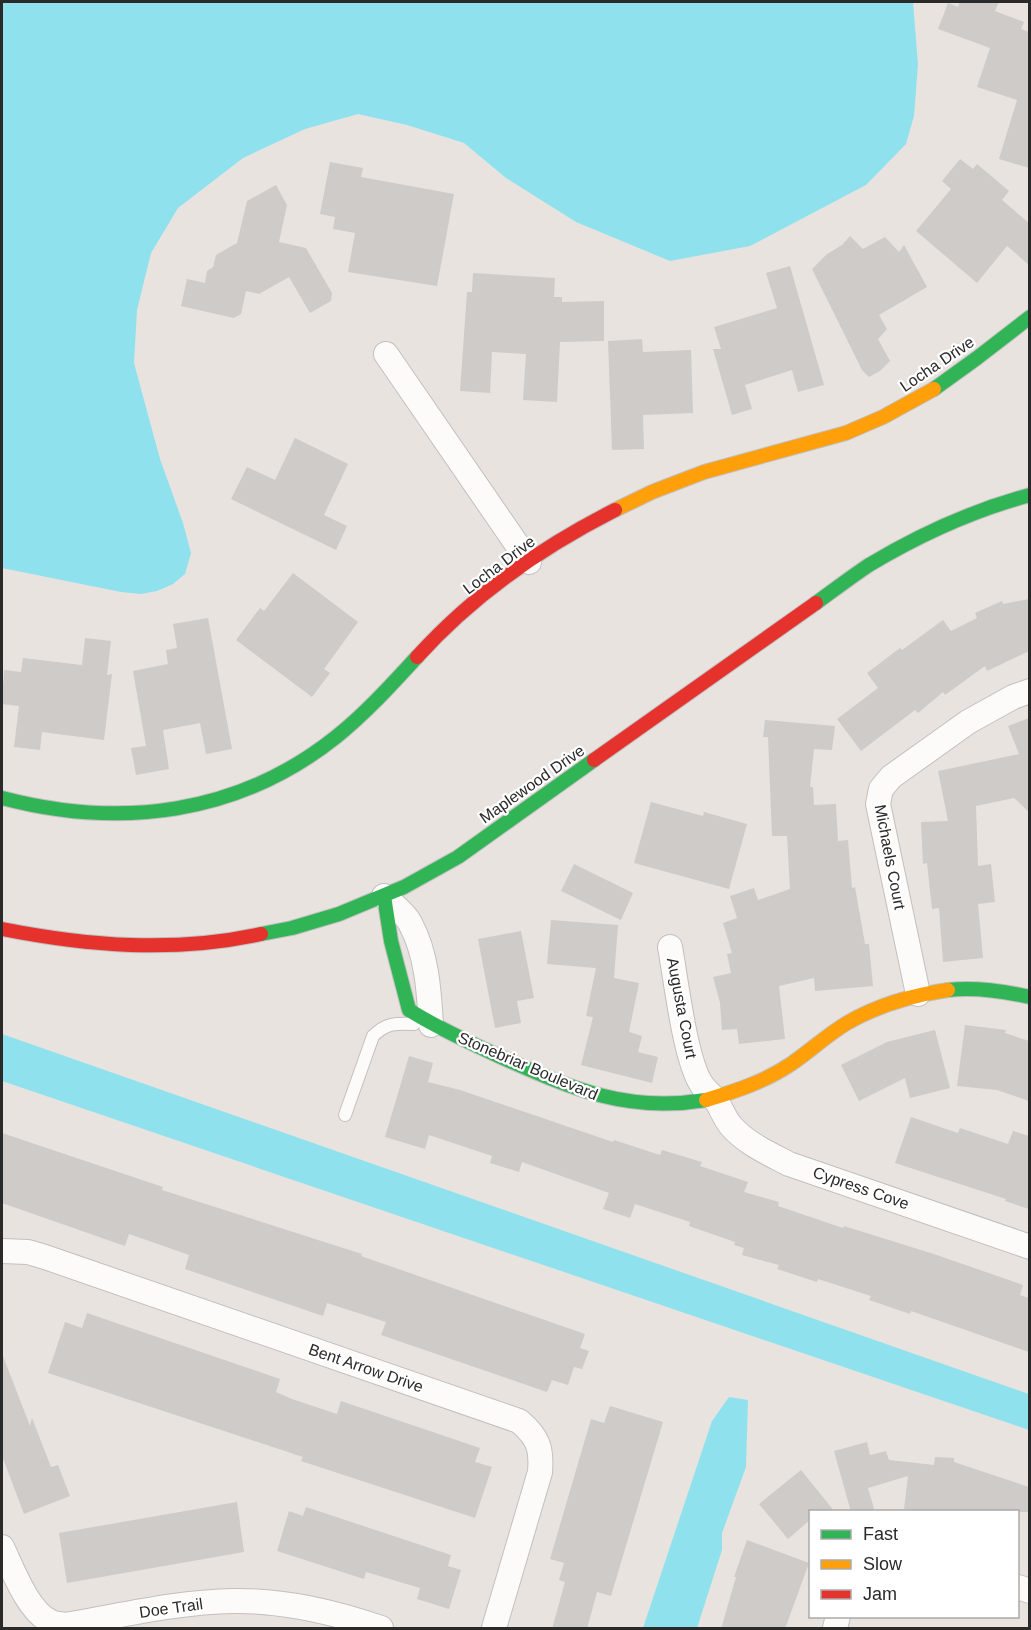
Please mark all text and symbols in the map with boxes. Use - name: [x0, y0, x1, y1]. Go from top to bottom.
- street label: Locha Drive: [897, 333, 977, 395]
- street label: Locha Drive: [460, 532, 538, 597]
- street label: Maplewood Drive: [476, 742, 588, 826]
- street label: Michaels Court: [871, 803, 909, 912]
- street label: Augusta Court: [664, 956, 700, 1060]
- street label: Stonebriar Boulevard: [455, 1029, 601, 1103]
- street label: Cypress Cove: [811, 1164, 911, 1212]
- street label: Bent Arrow Drive: [306, 1340, 426, 1396]
- legend: [809, 1510, 1019, 1618]
- text: Fast: [863, 1524, 898, 1544]
- text: Slow: [863, 1554, 903, 1574]
- text: Jam: [863, 1584, 897, 1604]
- street label: Doe Trail: [138, 1595, 204, 1621]

